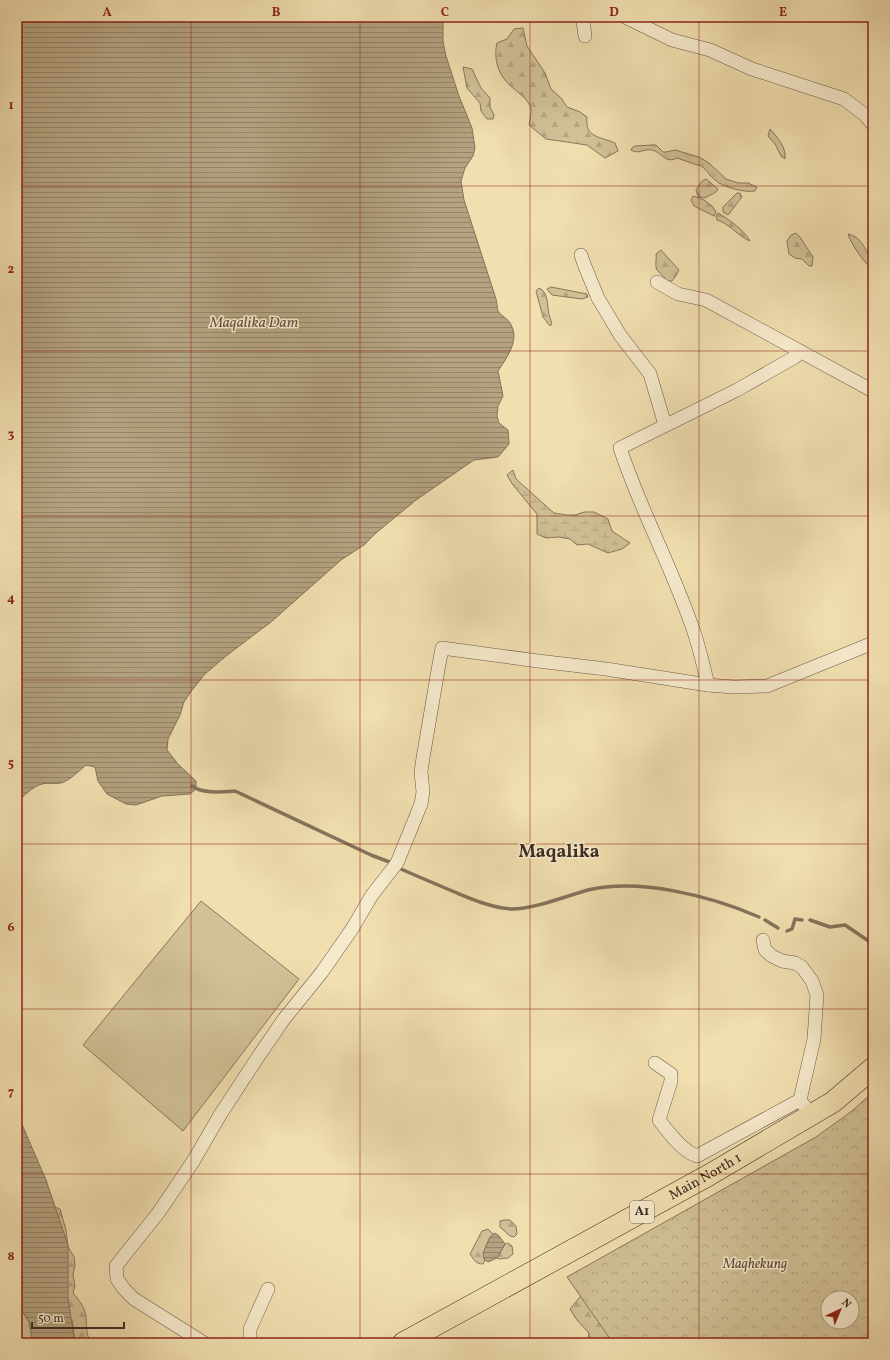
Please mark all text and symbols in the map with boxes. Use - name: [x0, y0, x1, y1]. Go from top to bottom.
- text: A: [102, 4, 112, 22]
- text: B: [272, 4, 281, 22]
- text: C: [441, 4, 449, 22]
- text: D: [609, 4, 619, 22]
- text: E: [779, 4, 787, 22]
- text: 1: [8, 97, 14, 115]
- text: 2: [8, 261, 15, 279]
- water label: Maqalika Dam: [209, 313, 299, 334]
- text: 3: [8, 426, 15, 444]
- text: 4: [7, 590, 15, 608]
- text: 5: [8, 755, 14, 773]
- district label: Maqalika: [518, 840, 600, 865]
- text: 6: [7, 919, 15, 937]
- text: 7: [8, 1084, 14, 1102]
- street label: Main North 1: [665, 1148, 745, 1205]
- road number: A1: [630, 1201, 654, 1223]
- text: 8: [7, 1248, 15, 1266]
- park label: Maqhekung: [722, 1255, 787, 1274]
- north arrow: [820, 1290, 860, 1330]
- text: N: [838, 1296, 854, 1312]
- scale bar: [32, 1304, 124, 1330]
- text: 50 m: [38, 1311, 64, 1327]

